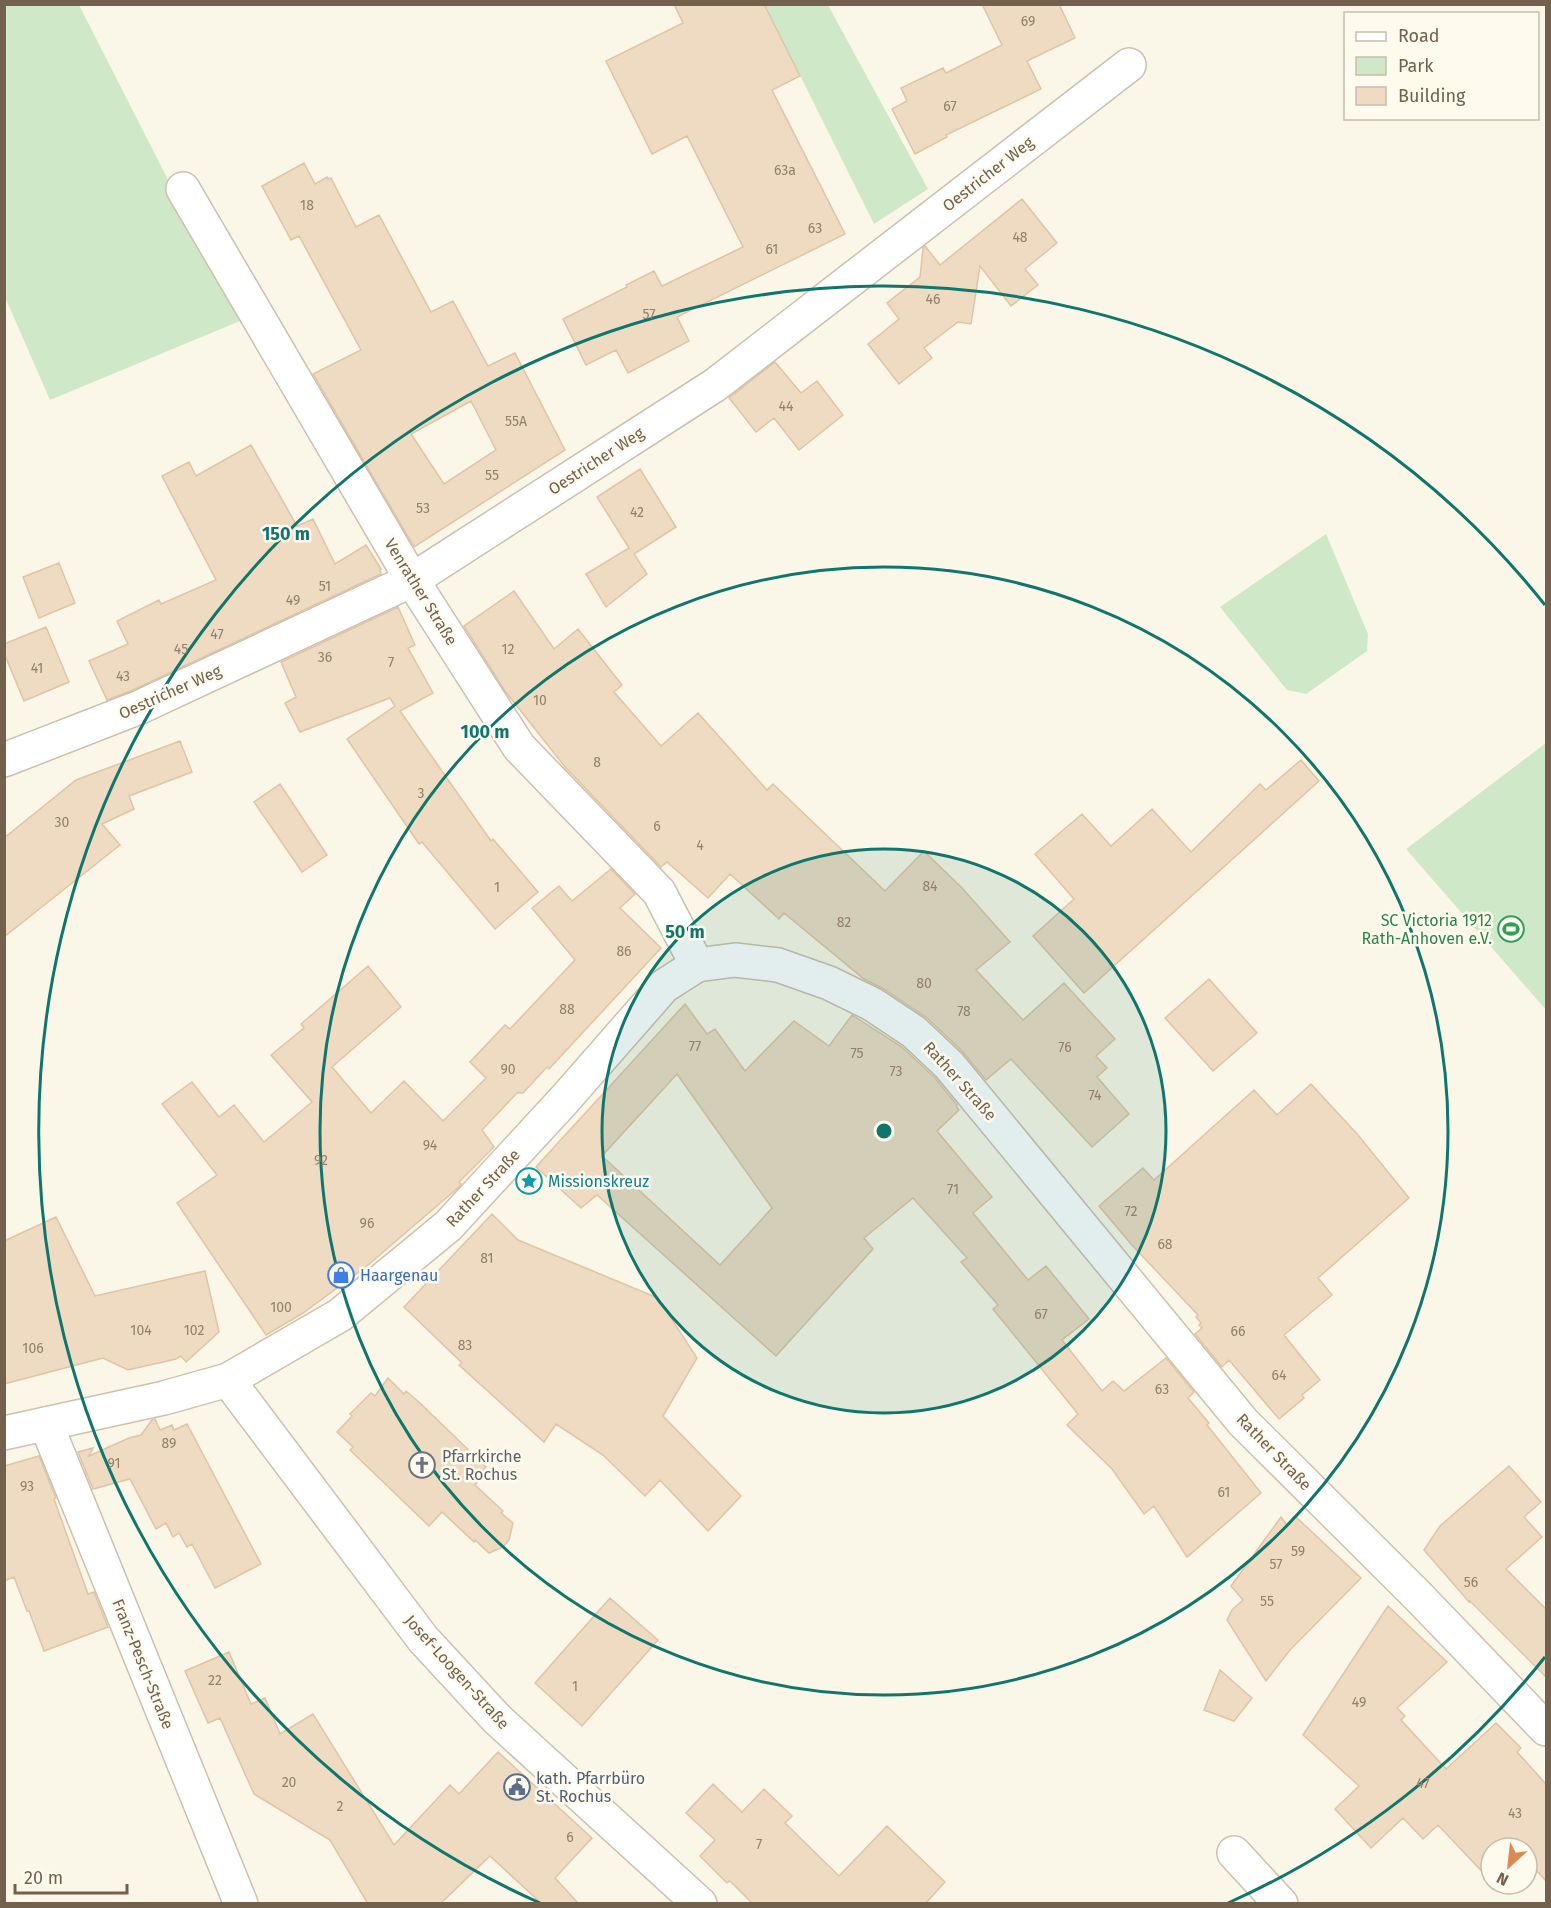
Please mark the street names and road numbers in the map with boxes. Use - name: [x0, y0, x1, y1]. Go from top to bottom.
- street label: Oestricher Weg: [939, 132, 1038, 215]
- street label: Oestricher Weg: [545, 423, 648, 499]
- street label: Venrather Straße: [381, 535, 461, 649]
- street label: Oestricher Weg: [116, 661, 225, 723]
- street label: Rather Straße: [920, 1038, 1000, 1124]
- street label: Rather Straße: [442, 1145, 524, 1231]
- street label: Rather Straße: [1233, 1410, 1315, 1494]
- street label: Franz-Pesch-Straße: [108, 1596, 178, 1732]
- street label: Josef-Loogen-Straße: [401, 1611, 513, 1733]

